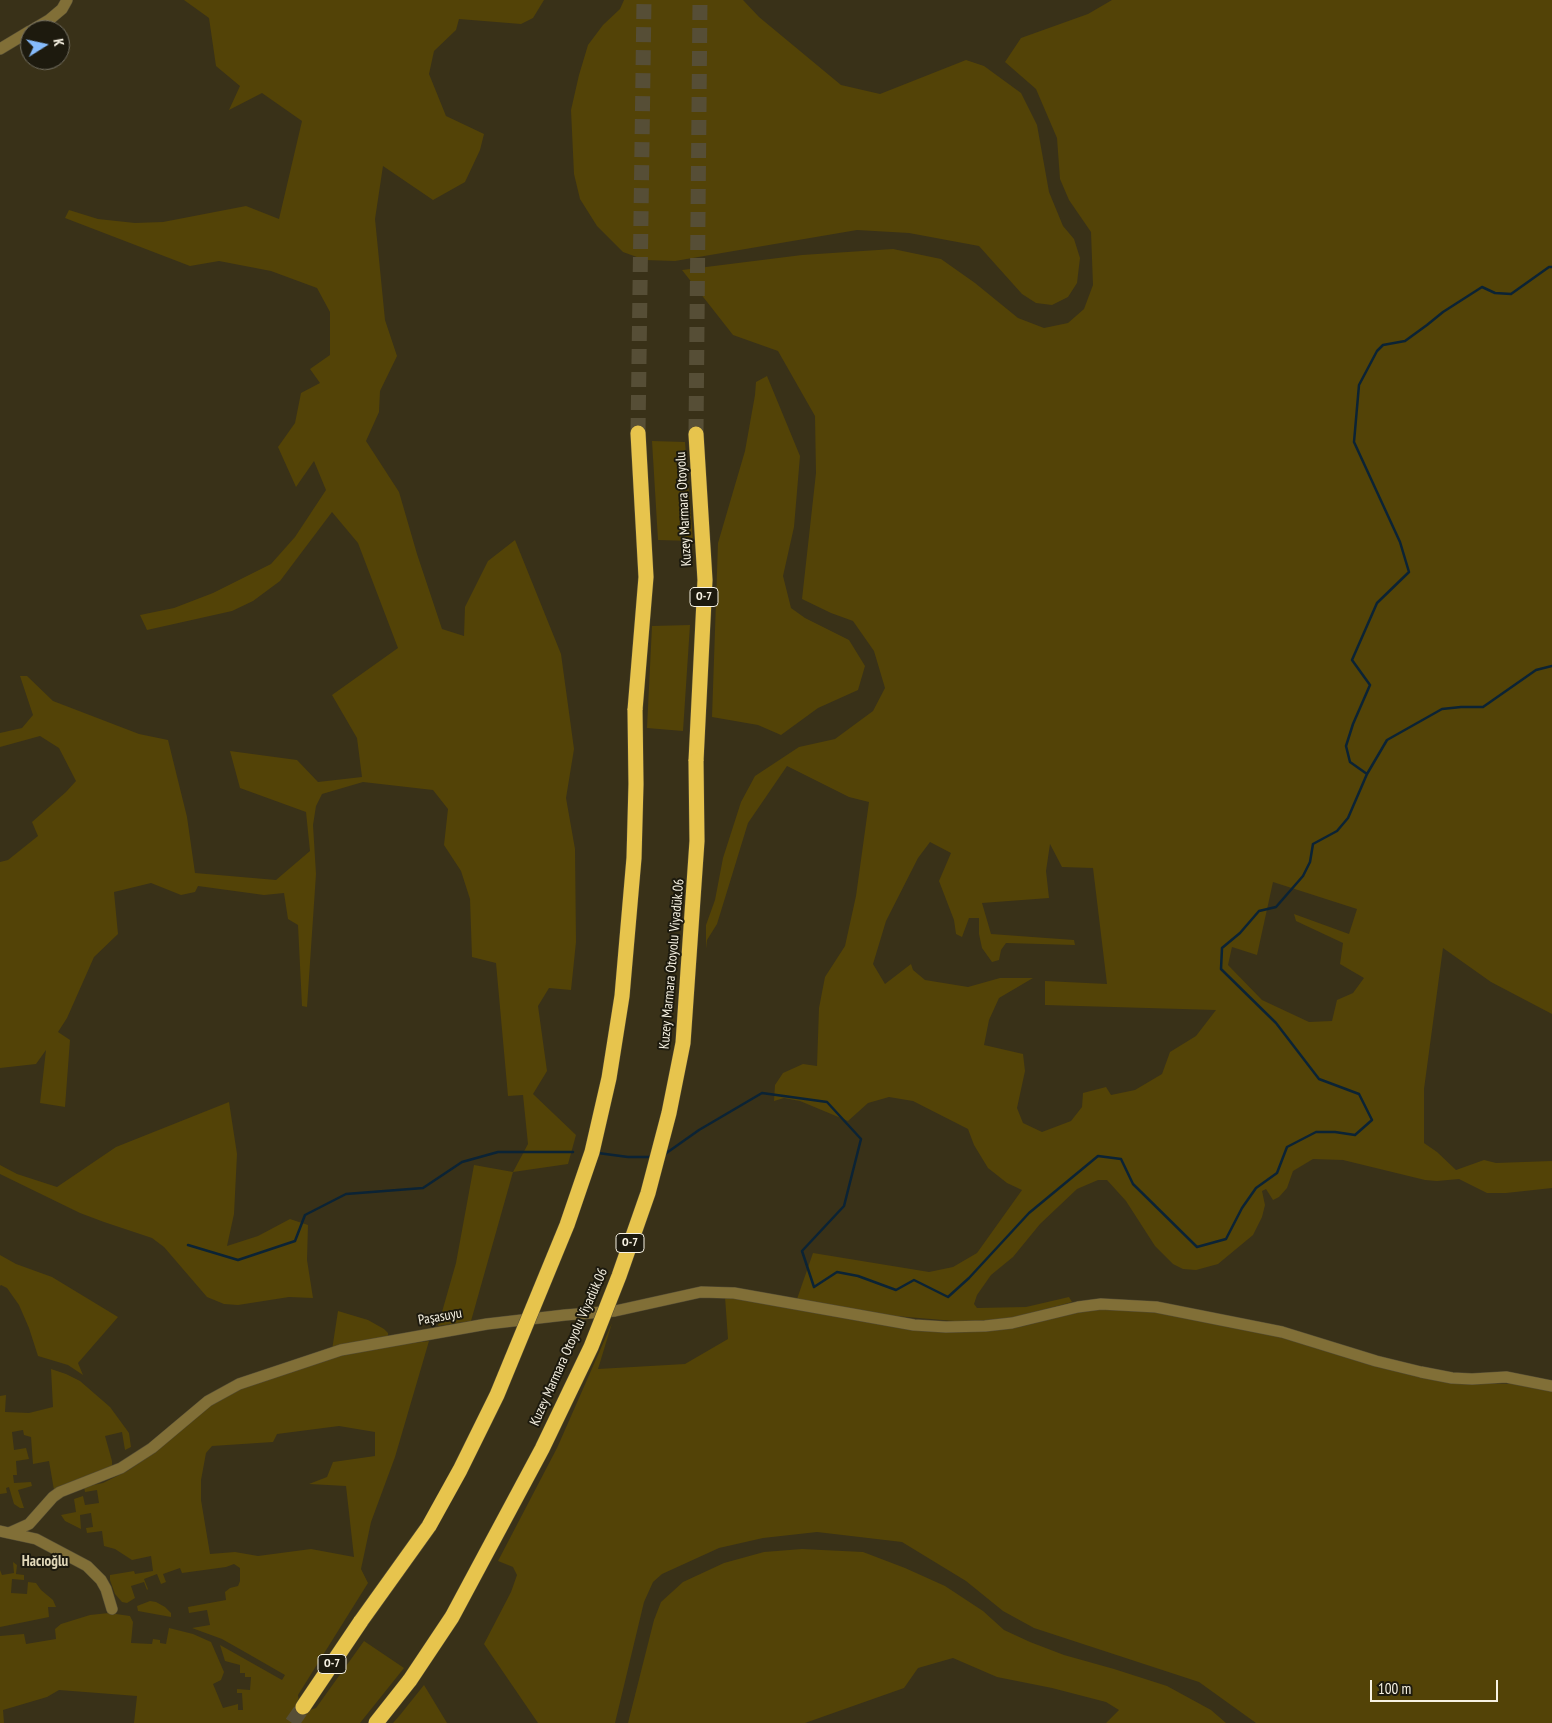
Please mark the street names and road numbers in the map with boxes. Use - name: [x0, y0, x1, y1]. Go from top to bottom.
- street label: Kuzey Marmara Otoyolu: [673, 451, 695, 567]
- road number: O-7: [690, 588, 718, 606]
- street label: Kuzey Marmara Otoyolu Viyadük.06: [656, 878, 688, 1050]
- road number: O-7: [616, 1234, 644, 1252]
- street label: Kuzey Marmara Otoyolu Viyadük.06: [527, 1266, 611, 1428]
- street label: Paşasuyu: [417, 1305, 463, 1329]
- road number: O-7: [318, 1655, 346, 1674]

